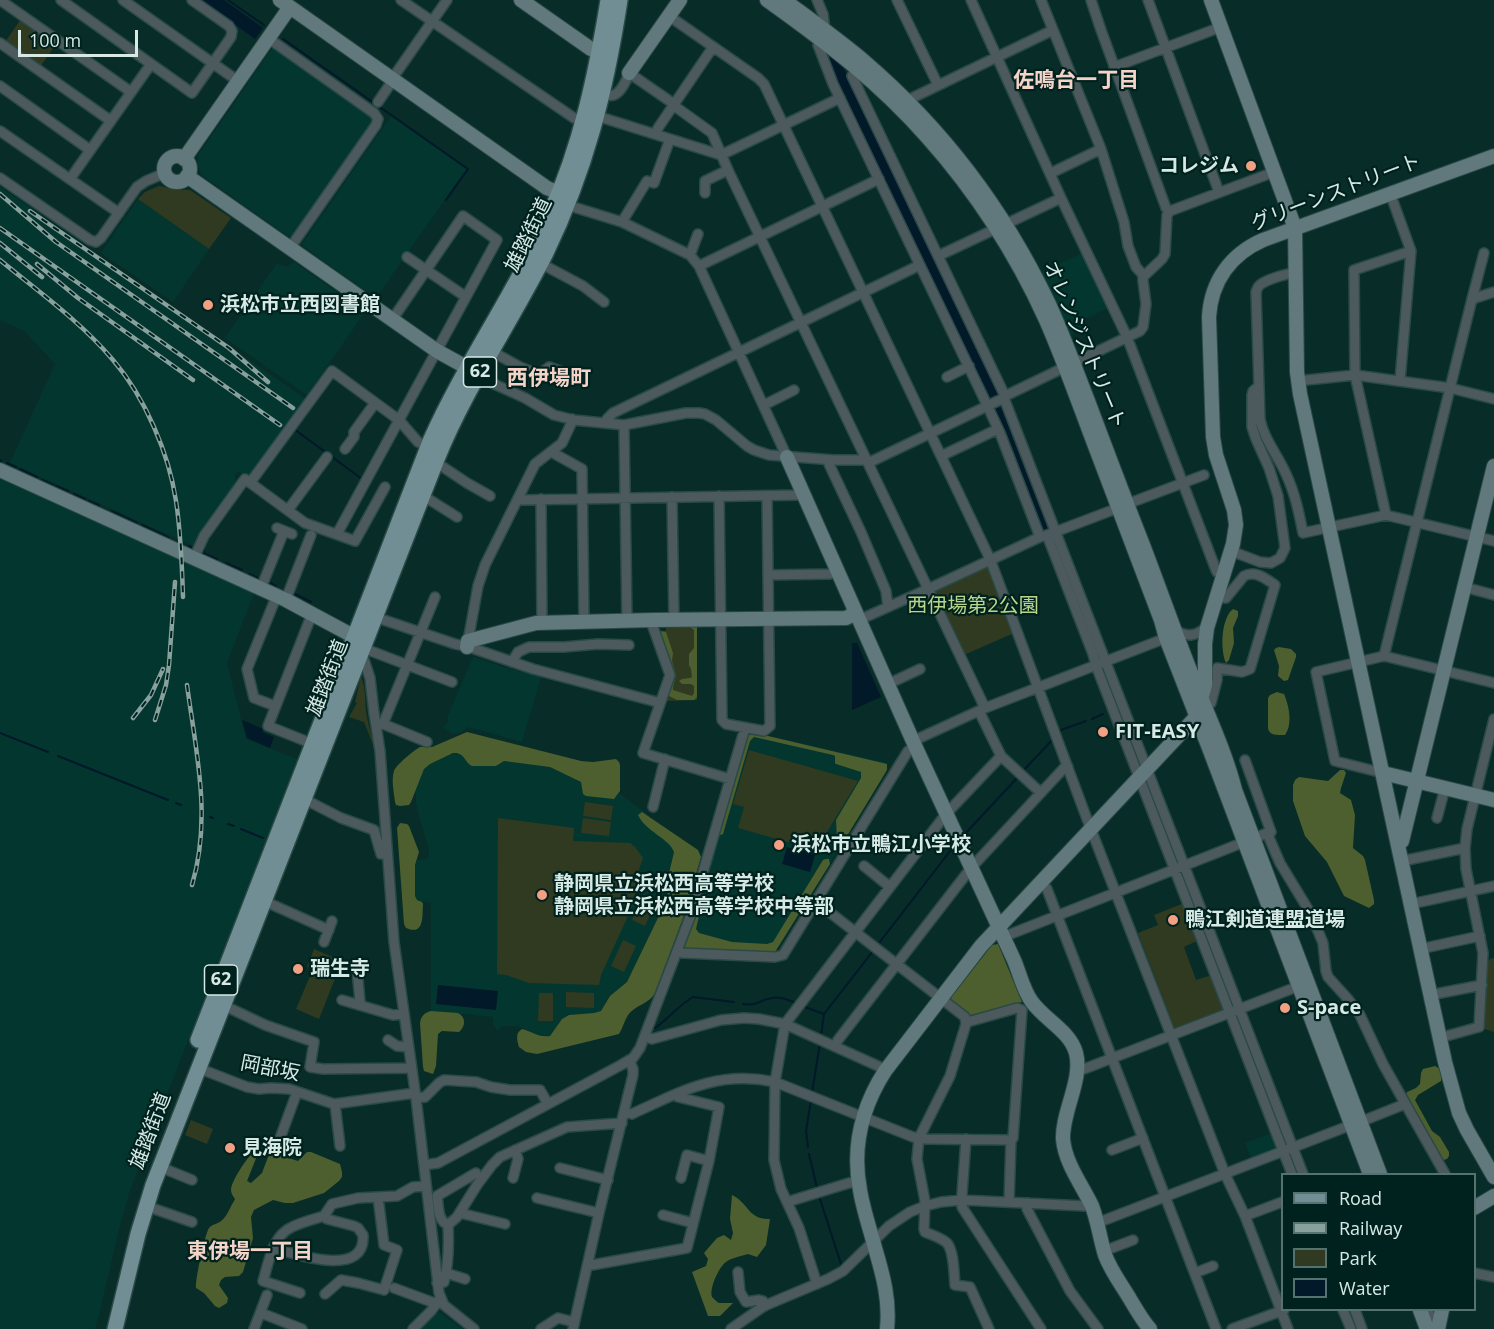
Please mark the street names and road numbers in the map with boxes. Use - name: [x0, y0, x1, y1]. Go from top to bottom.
- street label: グリーンストリート: [1248, 150, 1424, 236]
- street label: 雄踏街道: [501, 194, 557, 276]
- street label: オレンジストリート: [1038, 257, 1130, 433]
- road number: 62: [464, 357, 496, 387]
- street label: 雄踏街道: [302, 636, 354, 720]
- road number: 62: [204, 965, 238, 995]
- street label: 岡部坂: [238, 1051, 302, 1087]
- street label: 雄踏街道: [125, 1089, 177, 1173]

